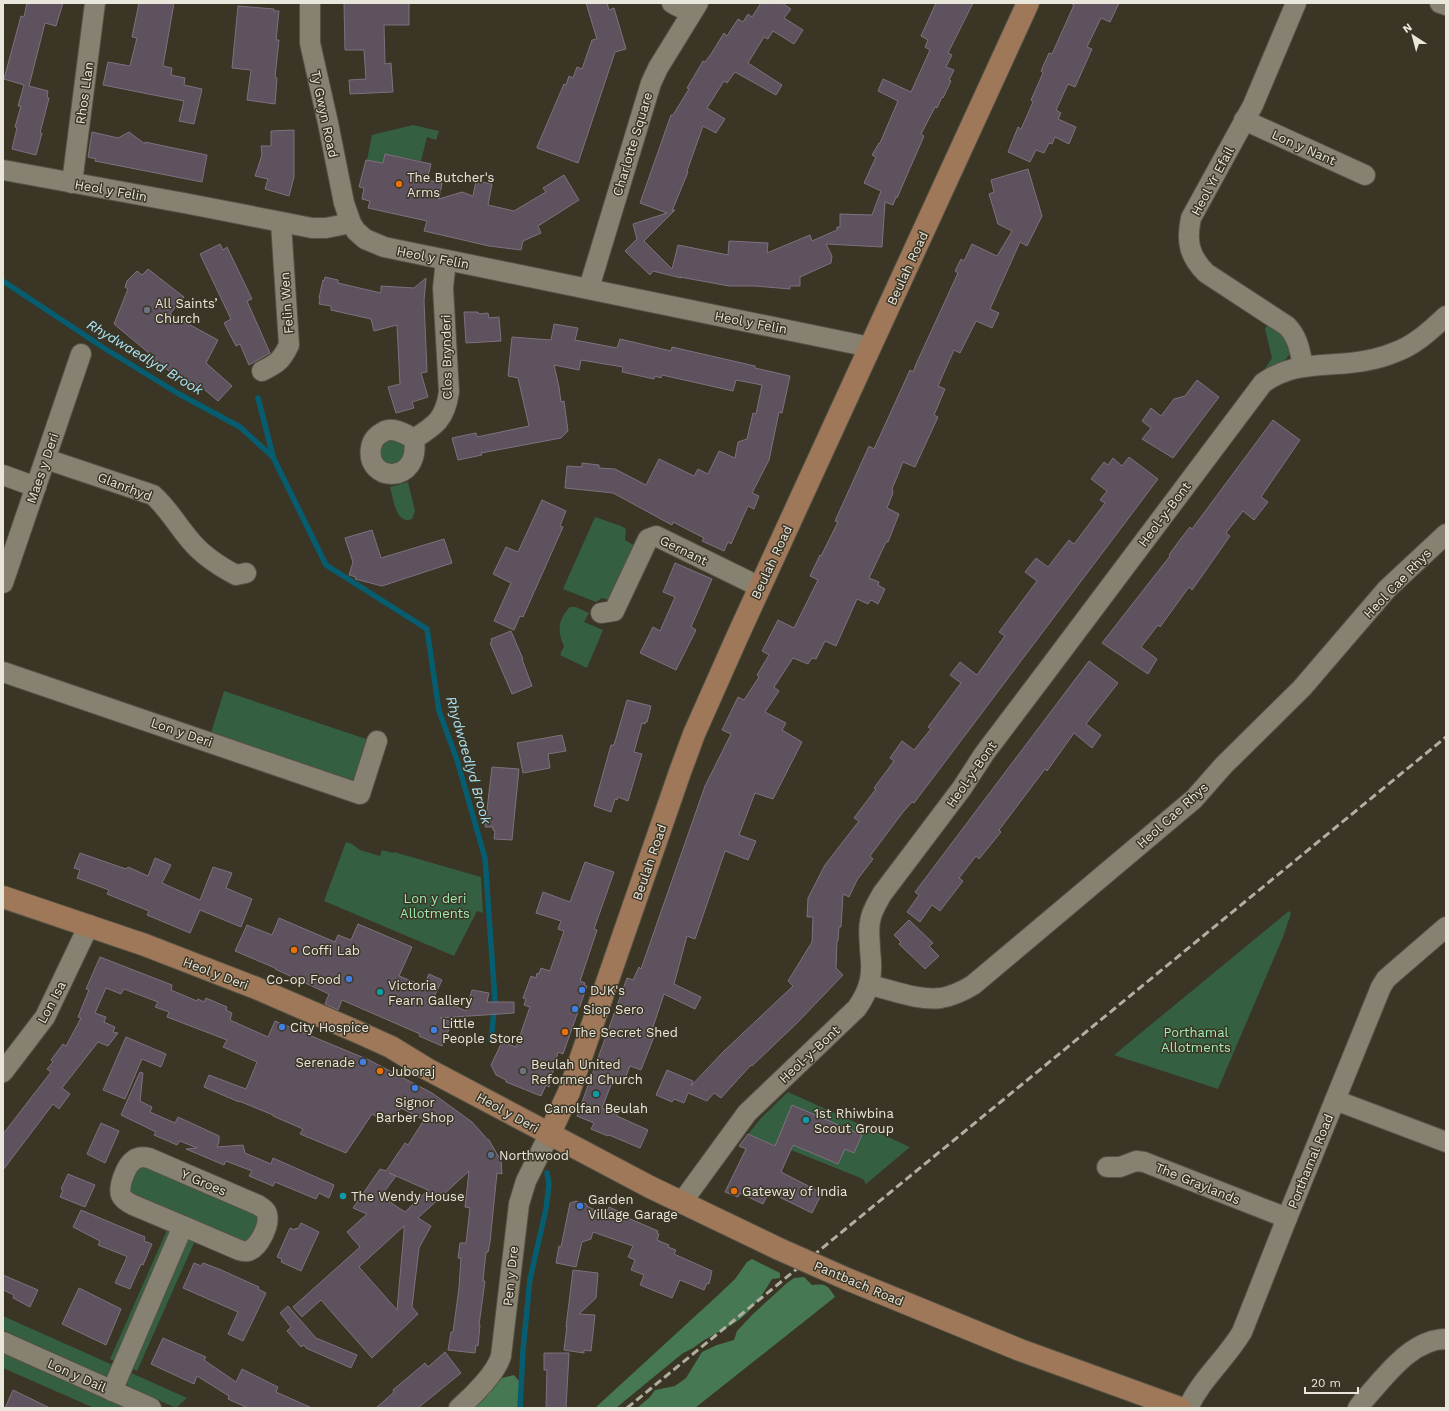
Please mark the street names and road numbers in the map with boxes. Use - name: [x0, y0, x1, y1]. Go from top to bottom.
- street label: Rhos Llan: [73, 61, 96, 125]
- street label: Ty Gwyn Road: [308, 69, 341, 159]
- street label: Charlotte Square: [610, 90, 655, 198]
- street label: Lon y Nant: [1269, 127, 1339, 168]
- street label: Heol Yr Efail: [1188, 144, 1237, 218]
- street label: Heol y Felin: [73, 177, 148, 204]
- street label: Beulah Road: [884, 229, 931, 307]
- street label: Heol y Felin: [395, 243, 470, 272]
- street label: Felin Wen: [277, 272, 296, 334]
- street label: Heol y Felin: [713, 308, 788, 337]
- street label: Clos Brynderi: [438, 314, 455, 400]
- street label: Maes y Deri: [23, 431, 61, 505]
- street label: Glanrhyd: [96, 469, 154, 504]
- street label: Heol-y-Bont: [1135, 479, 1194, 550]
- street label: Beulah Road: [748, 523, 795, 601]
- street label: Gernant: [658, 533, 710, 569]
- street label: Heol Cae Rhys: [1360, 545, 1434, 621]
- street label: Lon y Deri: [149, 715, 215, 750]
- street label: Heol-y-Bont: [943, 738, 1000, 810]
- street label: Heol Cae Rhys: [1134, 779, 1211, 851]
- street label: Beulah Road: [629, 822, 670, 902]
- street label: Heol y Deri: [181, 954, 251, 993]
- street label: Lon Isa: [34, 978, 69, 1026]
- street label: Heol-y-Bont: [776, 1022, 843, 1086]
- street label: Heol y Deri: [474, 1089, 541, 1136]
- street label: Porthamal Road: [1285, 1112, 1336, 1211]
- street label: The Graylands: [1153, 1160, 1243, 1207]
- street label: Y Groes: [179, 1166, 229, 1199]
- street label: Pen y Dre: [500, 1245, 521, 1307]
- street label: Pantbach Road: [812, 1258, 906, 1309]
- street label: Lon y Dail: [45, 1356, 108, 1395]

